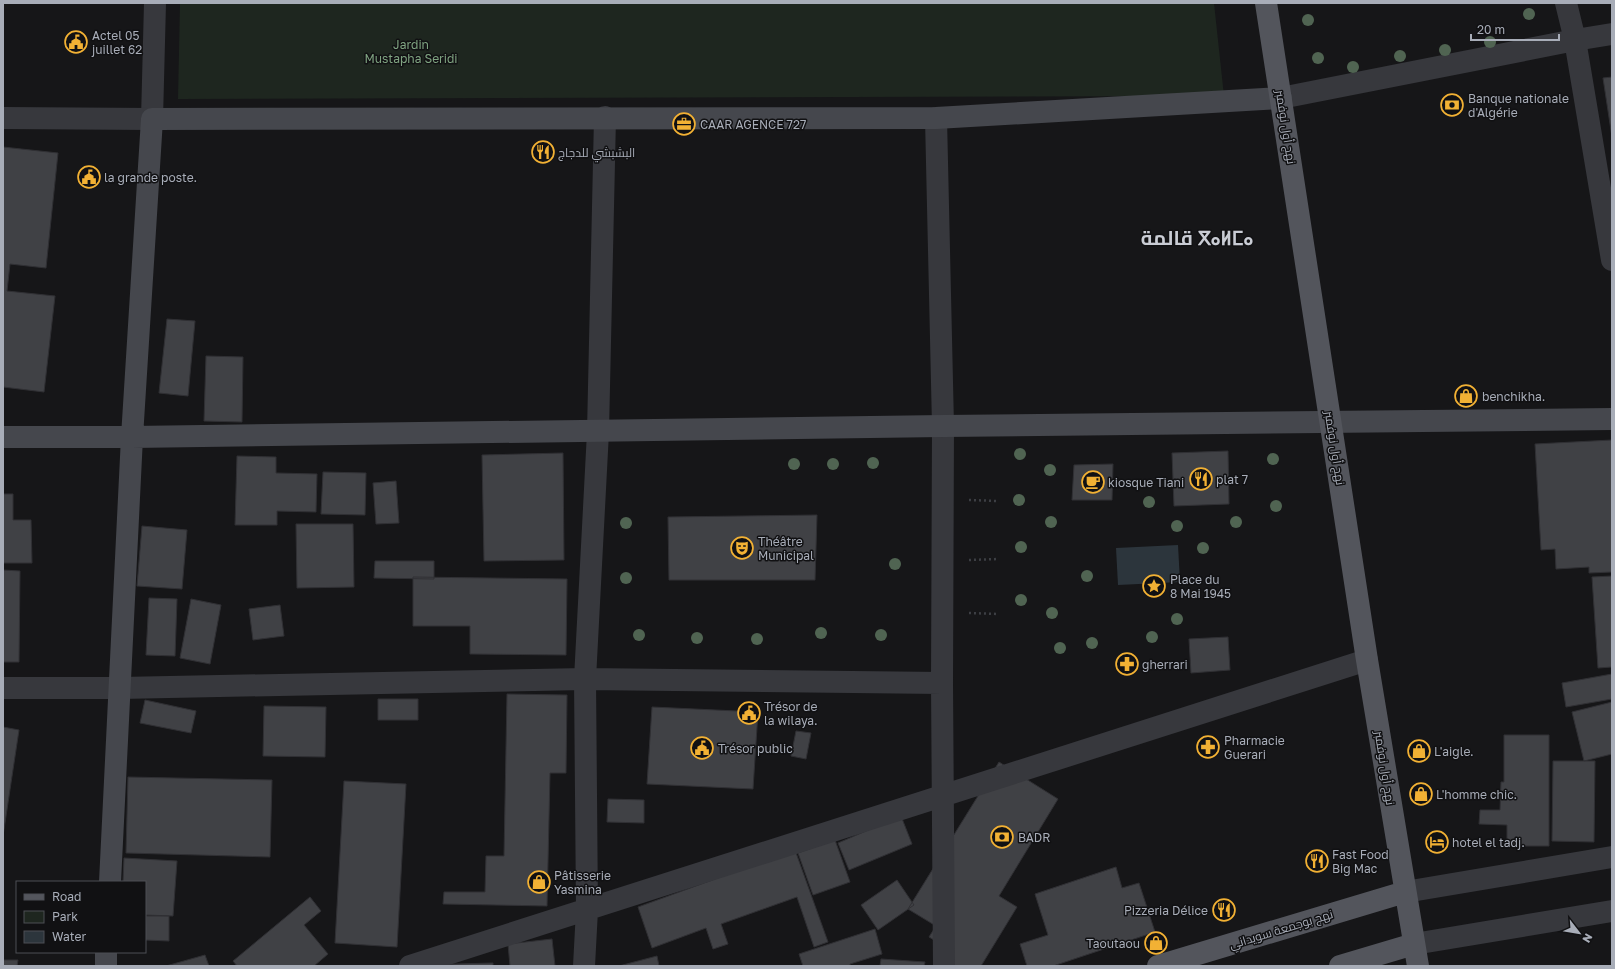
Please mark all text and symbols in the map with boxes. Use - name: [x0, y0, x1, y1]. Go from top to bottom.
- scale bar: [1471, 16, 1559, 42]
- text: 20 m: [1477, 22, 1505, 37]
- place label: Actel 05 juillet 62: [91, 28, 142, 57]
- public building icon: Actel 05 juillet 62: [63, 29, 89, 55]
- park label: Jardin Mustapha Seridi: [364, 37, 458, 66]
- street label: نهج أول نوفمبر: [1272, 88, 1299, 165]
- place label: Banque nationale d'Algérie: [1468, 91, 1569, 120]
- bank icon: Banque nationale d'Algérie: [1439, 92, 1465, 118]
- office icon: CAAR AGENCE 727: [671, 111, 697, 137]
- place label: CAAR AGENCE 727: [700, 117, 806, 132]
- restaurant icon: البشبشي للدجاج: [530, 139, 556, 165]
- place label: البشبشي للدجاج: [558, 145, 635, 163]
- public building icon: la grande poste.: [76, 164, 102, 190]
- place label: la grande poste.: [104, 170, 197, 185]
- district label: قالمة ⴳⴰⵍⵎⴰ: [1141, 225, 1254, 249]
- shop icon: benchikha.: [1453, 383, 1479, 409]
- place label: benchikha.: [1482, 389, 1545, 404]
- street label: نهج أول نوفمبر: [1321, 409, 1348, 486]
- restaurant icon: plat 7: [1188, 466, 1214, 492]
- cafe icon: kiosque Tiani: [1080, 469, 1106, 495]
- place label: plat 7: [1216, 472, 1248, 487]
- place label: kiosque Tiani: [1108, 475, 1184, 490]
- place label: Théâtre Municipal: [758, 534, 814, 563]
- theatre icon: Théâtre Municipal: [729, 535, 755, 561]
- place label: Place du 8 Mai 1945: [1170, 572, 1231, 601]
- place icon: Place du 8 Mai 1945: [1141, 573, 1167, 599]
- pharmacy icon: gherrari: [1114, 651, 1140, 677]
- place label: gherrari: [1142, 657, 1188, 672]
- place label: Trésor de la wilaya.: [764, 699, 818, 728]
- public building icon: Trésor de la wilaya.: [736, 700, 762, 726]
- street label: نهج أول نوفمبر: [1371, 729, 1398, 806]
- place label: Pharmacie Guerari: [1224, 733, 1285, 762]
- pharmacy icon: Pharmacie Guerari: [1195, 734, 1221, 760]
- public building icon: Trésor public: [689, 735, 715, 761]
- shop icon: L'aigle.: [1406, 738, 1432, 764]
- place label: Trésor public: [718, 741, 793, 756]
- place label: L'aigle.: [1434, 744, 1474, 759]
- shop icon: L'homme chic.: [1408, 781, 1434, 807]
- place label: L'homme chic.: [1436, 787, 1517, 802]
- bank icon: BADR: [989, 824, 1015, 850]
- hotel icon: hotel el tadj.: [1424, 829, 1450, 855]
- place label: BADR: [1018, 830, 1050, 845]
- place label: hotel el tadj.: [1452, 835, 1525, 850]
- place label: Fast Food Big Mac: [1332, 847, 1389, 876]
- restaurant icon: Fast Food Big Mac: [1304, 848, 1330, 874]
- place label: Pâtisserie Yasmina: [554, 868, 611, 897]
- shop icon: Pâtisserie Yasmina: [526, 869, 552, 895]
- legend: [16, 881, 146, 953]
- text: Road: [52, 889, 81, 904]
- restaurant icon: Pizzeria Délice: [1211, 897, 1237, 923]
- place label: Pizzeria Délice: [1124, 903, 1208, 918]
- street label: نهج بوجمعة سويداني: [1227, 906, 1336, 955]
- text: Park: [52, 909, 78, 924]
- north arrow: [1559, 913, 1599, 953]
- text: Water: [52, 929, 86, 944]
- shop icon: Taoutaou: [1143, 930, 1169, 956]
- text: N: [1580, 931, 1596, 945]
- place label: Taoutaou: [1086, 936, 1140, 951]

